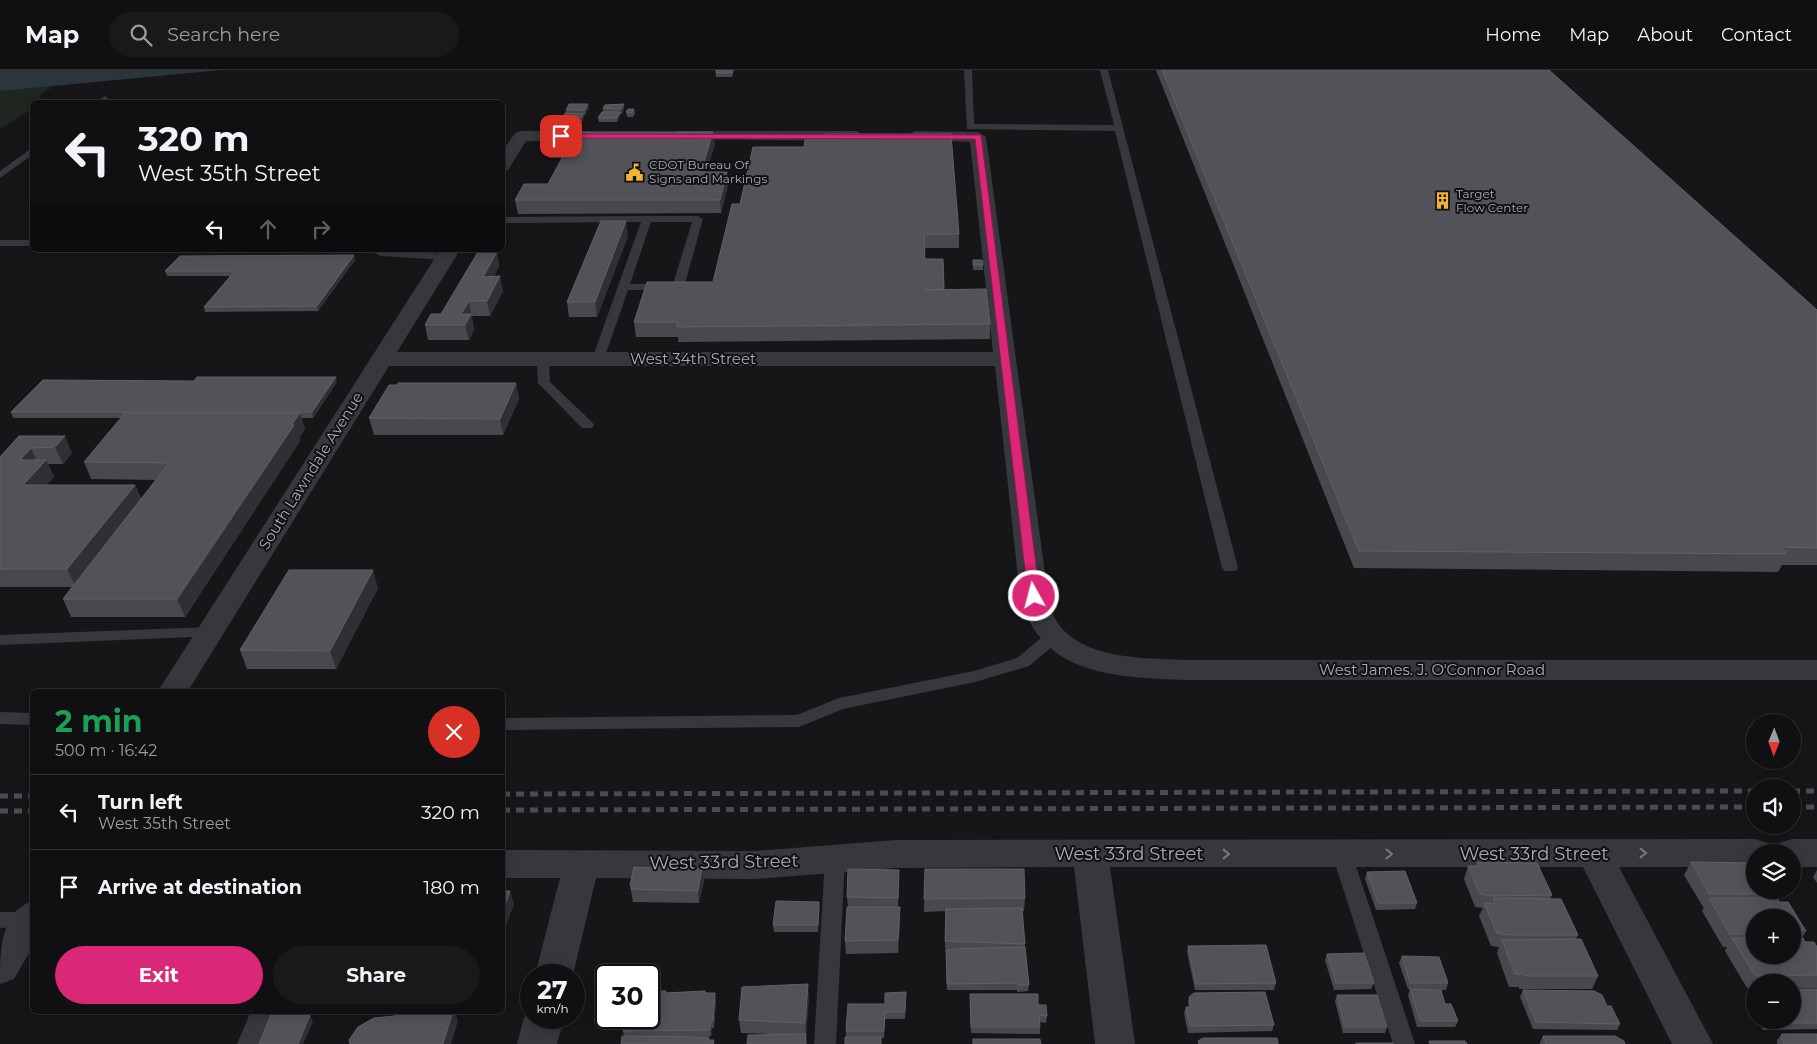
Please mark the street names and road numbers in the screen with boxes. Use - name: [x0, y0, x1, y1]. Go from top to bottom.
- street label: West 34th Street: [630, 349, 756, 368]
- street label: South Lawndale Avenue: [254, 388, 367, 553]
- street label: West James. J. O'Connor Road: [1319, 660, 1545, 679]
- street label: West 33rd Street: [1054, 843, 1204, 865]
- street label: West 33rd Street: [1459, 843, 1609, 865]
- street label: West 33rd Street: [649, 850, 799, 874]

